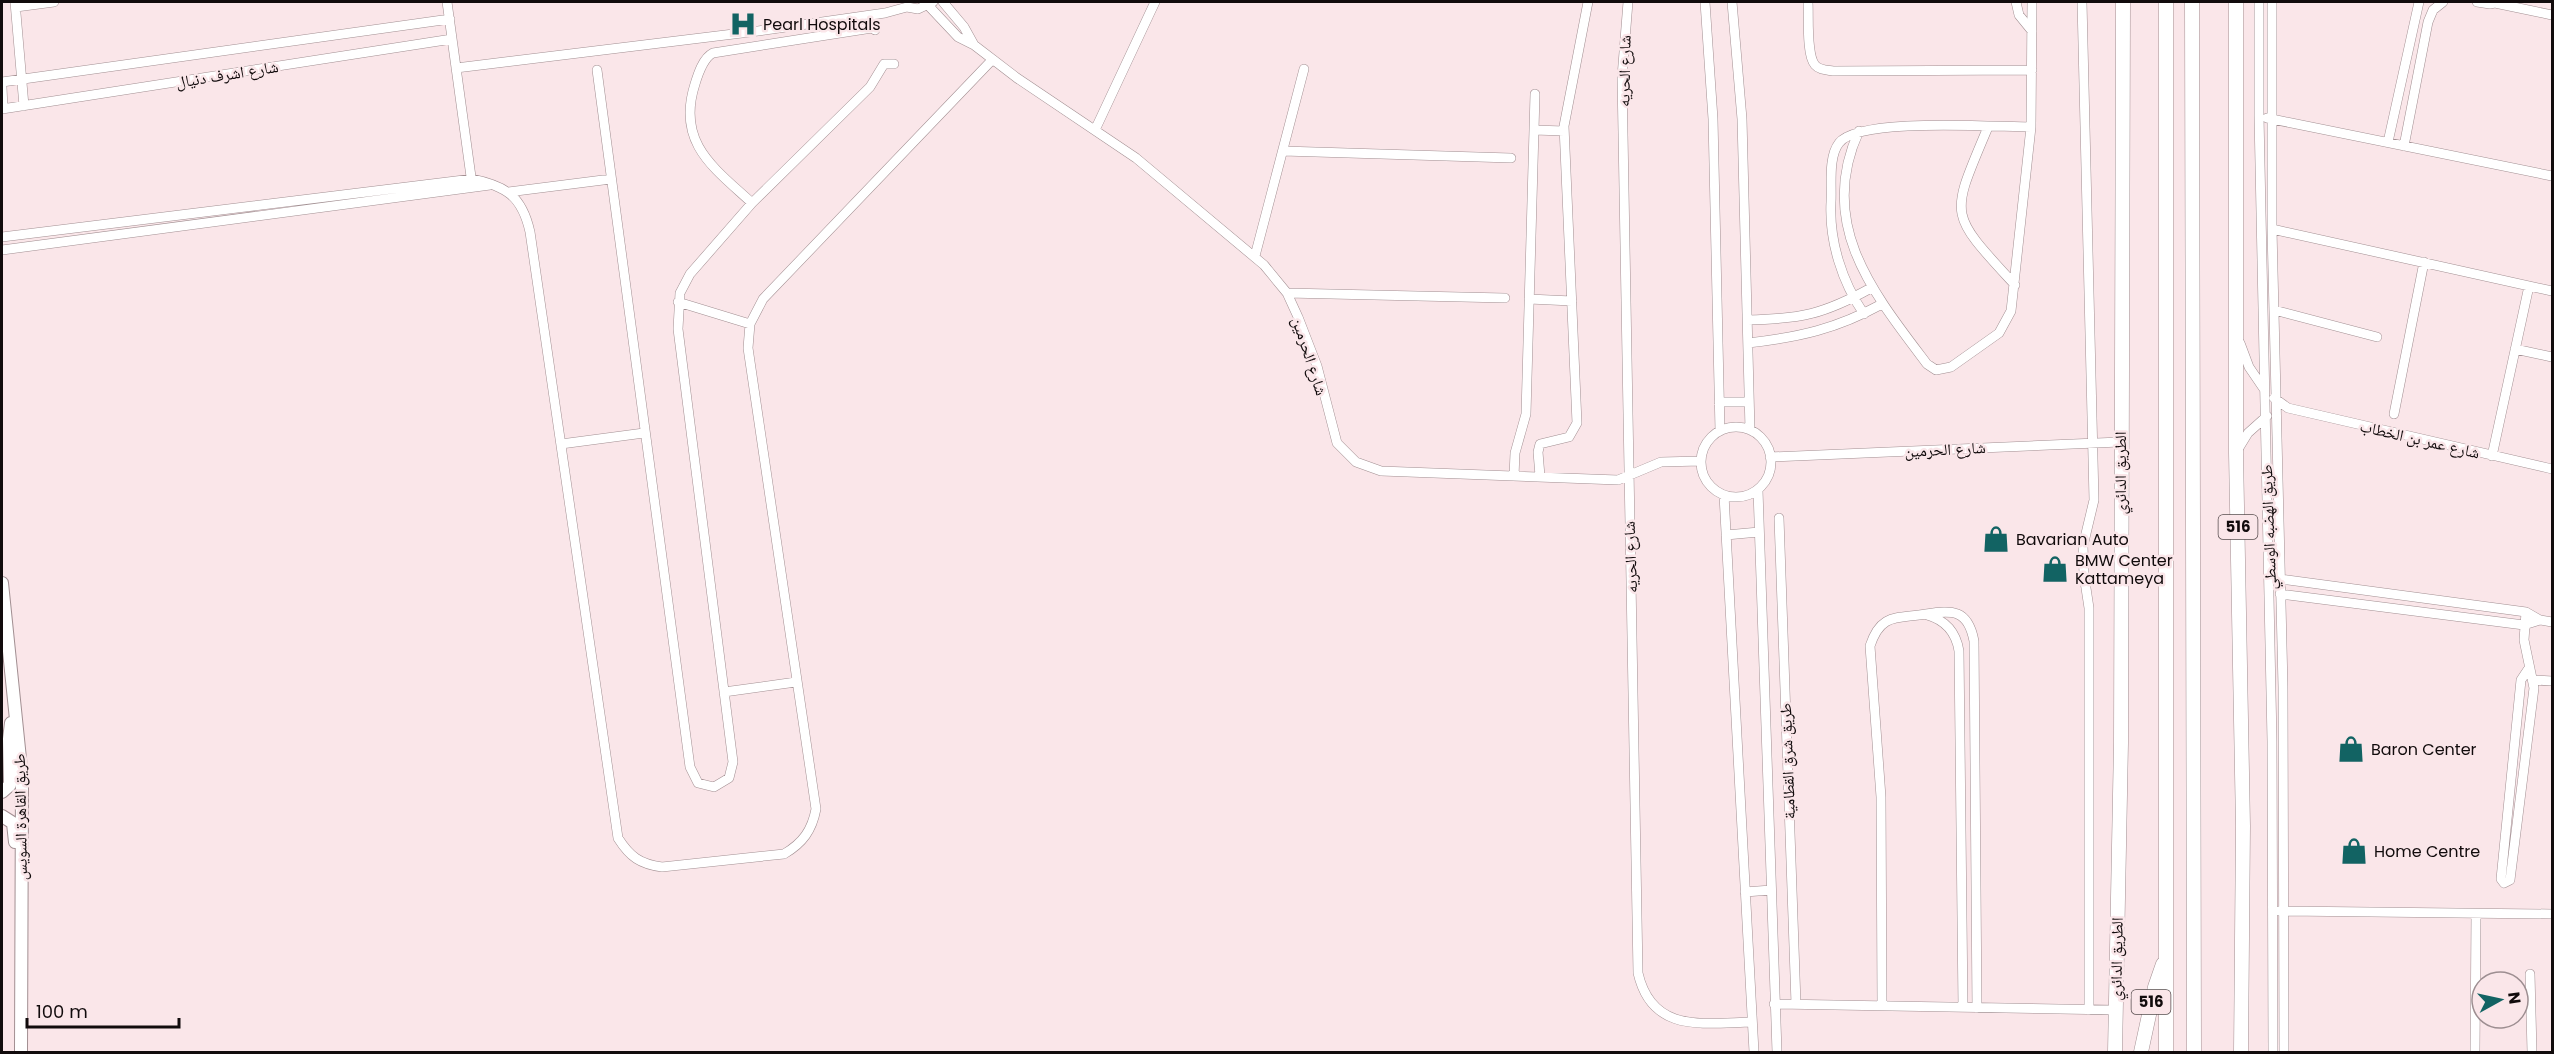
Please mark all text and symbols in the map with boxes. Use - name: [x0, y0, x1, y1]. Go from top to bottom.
- hospital icon: Pearl Hospitals: [728, 9, 758, 39]
- place label: Pearl Hospitals: [763, 13, 881, 36]
- street label: شارع الحريه: [1612, 35, 1637, 107]
- street label: شارع اشرف دنيال: [174, 55, 280, 94]
- street label: شارع الحرمين: [1286, 314, 1333, 398]
- street label: شارع عمر بن الخطاب: [2358, 415, 2482, 464]
- street label: الطريق الدائري: [2109, 431, 2133, 515]
- street label: شارع الحرمين: [1904, 436, 1986, 463]
- street label: طريق الهضبه الوسطي: [2255, 464, 2283, 590]
- road number: 516: [2218, 515, 2258, 539]
- street label: شارع الحريه: [1618, 521, 1643, 593]
- shop icon: Bavarian Auto: [1981, 524, 2011, 554]
- place label: Bavarian Auto: [2016, 528, 2129, 551]
- place label: BMW Center Kattameya: [2075, 549, 2173, 590]
- shop icon: BMW Center Kattameya: [2040, 554, 2070, 584]
- street label: طريق شرق القطامية: [1774, 702, 1801, 820]
- shop icon: Baron Center: [2336, 734, 2366, 764]
- place label: Baron Center: [2371, 738, 2477, 761]
- street label: طريق القاهرة السويس: [8, 753, 33, 881]
- shop icon: Home Centre: [2339, 836, 2369, 866]
- place label: Home Centre: [2374, 840, 2480, 863]
- street label: الطريق الدائري: [2104, 917, 2130, 1001]
- north arrow: [2470, 970, 2530, 1030]
- road number: 516: [2132, 990, 2170, 1014]
- text: N: [2502, 990, 2527, 1006]
- scale bar: [27, 991, 178, 1029]
- text: 100 m: [36, 999, 88, 1024]

